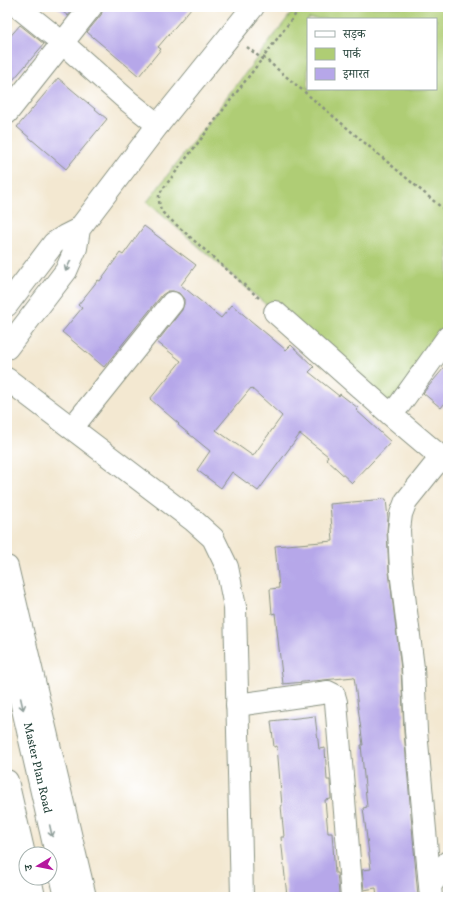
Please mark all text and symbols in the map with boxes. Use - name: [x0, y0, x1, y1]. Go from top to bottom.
- legend: [307, 18, 437, 90]
- text: सड़क: [342, 27, 367, 43]
- text: पार्क: [342, 47, 362, 63]
- text: इमारत: [342, 67, 370, 83]
- one-way arrow: [64, 259, 71, 271]
- one-way arrow: [19, 697, 26, 710]
- street label: Master Plan Road: [19, 721, 55, 815]
- one-way arrow: [48, 824, 56, 837]
- north arrow: [18, 846, 58, 886]
- text: उ: [22, 862, 38, 873]

